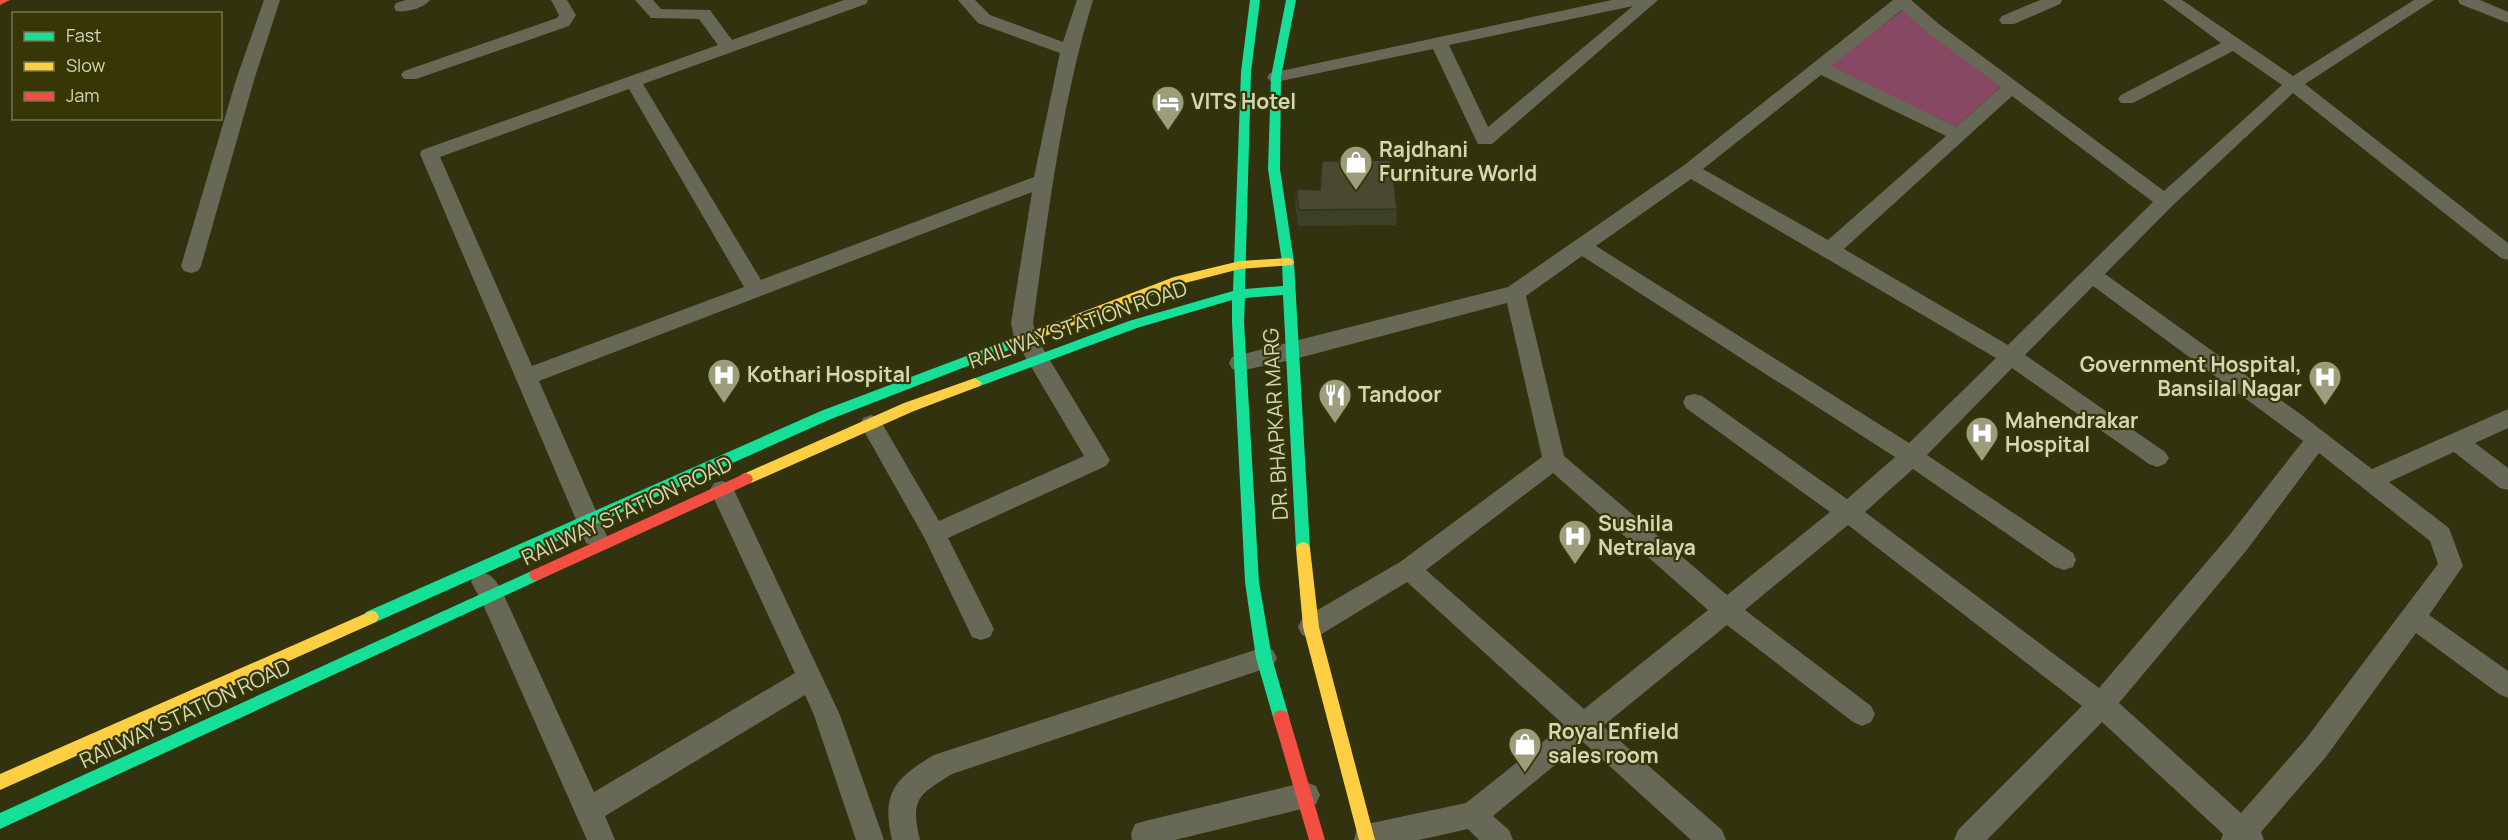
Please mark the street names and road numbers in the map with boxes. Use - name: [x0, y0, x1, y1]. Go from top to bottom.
- street label: RAILWAY STATION ROAD: [965, 273, 1191, 375]
- street label: DR. BHAPKAR MARG: [1256, 327, 1294, 521]
- street label: RAILWAY STATION ROAD: [517, 449, 736, 571]
- street label: RAILWAY STATION ROAD: [75, 652, 294, 774]

